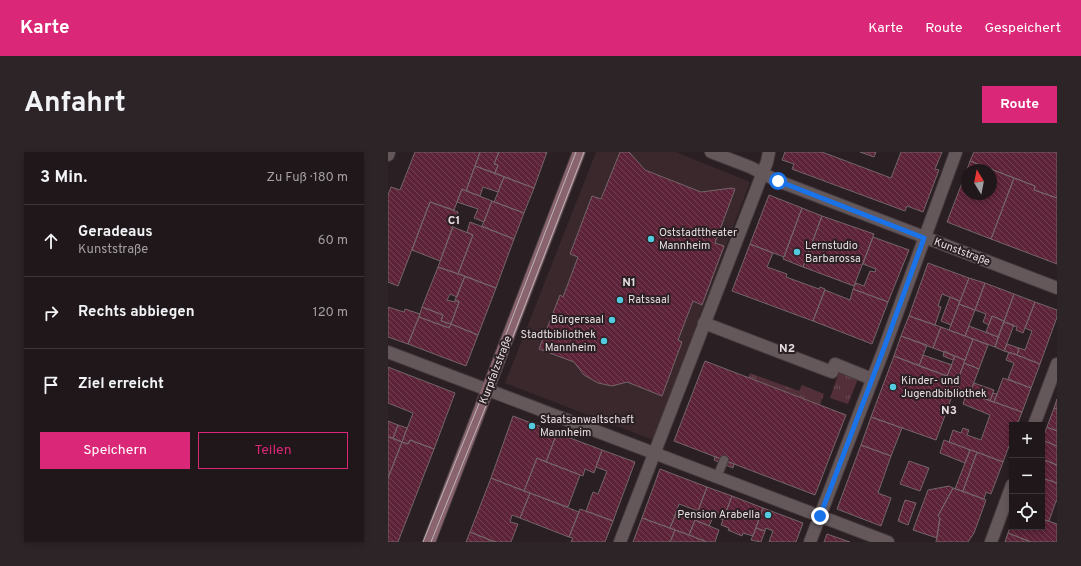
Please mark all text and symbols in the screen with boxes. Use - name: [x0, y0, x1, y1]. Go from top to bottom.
- text: Karte: [20, 16, 70, 40]
- text: Karte: [868, 20, 903, 37]
- text: Route: [925, 20, 962, 37]
- text: Gespeichert: [984, 20, 1061, 37]
- text: Anfahrt: [24, 86, 126, 122]
- button: Route: [982, 86, 1057, 123]
- north arrow: [961, 164, 997, 200]
- text: 3 Min.: [40, 167, 87, 189]
- text: Zu Fuß · 180 m: [267, 170, 348, 186]
- route start: [769, 172, 787, 190]
- district label: C1: [448, 213, 460, 229]
- text: Geradeaus: [78, 223, 153, 242]
- place label: Oststadttheater Mannheim: [659, 226, 738, 253]
- icon: ahead: [40, 230, 62, 252]
- text: 60 m: [318, 233, 348, 249]
- marker: Oststadttheater Mannheim: [646, 234, 656, 244]
- street label: Kunststraße: [932, 235, 992, 269]
- place label: Lernstudio Barbarossa: [805, 239, 861, 266]
- text: Kunststraße: [78, 242, 148, 258]
- marker: Lernstudio Barbarossa: [792, 247, 802, 257]
- district label: N1: [622, 275, 636, 291]
- place label: Ratssaal: [628, 293, 670, 307]
- marker: Ratssaal: [615, 295, 625, 305]
- icon: right: [40, 302, 62, 324]
- text: Rechts abbiegen: [78, 303, 195, 322]
- text: 120 m: [313, 305, 348, 321]
- place label: Bürgersaal: [551, 313, 604, 327]
- marker: Bürgersaal: [607, 315, 617, 325]
- place label: Stadtbibliothek Mannheim: [520, 328, 596, 355]
- street label: Kurpfalzstraße: [477, 334, 515, 406]
- marker: Stadtbibliothek Mannheim: [599, 336, 609, 346]
- district label: N2: [779, 341, 795, 357]
- icon: arrive: [40, 374, 62, 396]
- place label: Kinder- und Jugendbibliothek: [901, 374, 987, 401]
- text: Ziel erreicht: [78, 375, 164, 394]
- marker: Kinder- und Jugendbibliothek: [888, 382, 898, 392]
- district label: N3: [941, 403, 957, 419]
- place label: Staatsanwaltschaft Mannheim: [540, 413, 634, 440]
- marker: Staatsanwaltschaft Mannheim: [527, 421, 537, 431]
- map controls: [1009, 422, 1045, 530]
- button: +: [1009, 422, 1045, 458]
- button: Speichern: [40, 432, 190, 469]
- button: Teilen: [198, 432, 348, 469]
- button: −: [1009, 458, 1045, 494]
- button: locate: [1009, 494, 1045, 530]
- route end: [811, 507, 829, 525]
- place label: Pension Arabella: [677, 508, 760, 522]
- marker: Pension Arabella: [763, 510, 773, 520]

